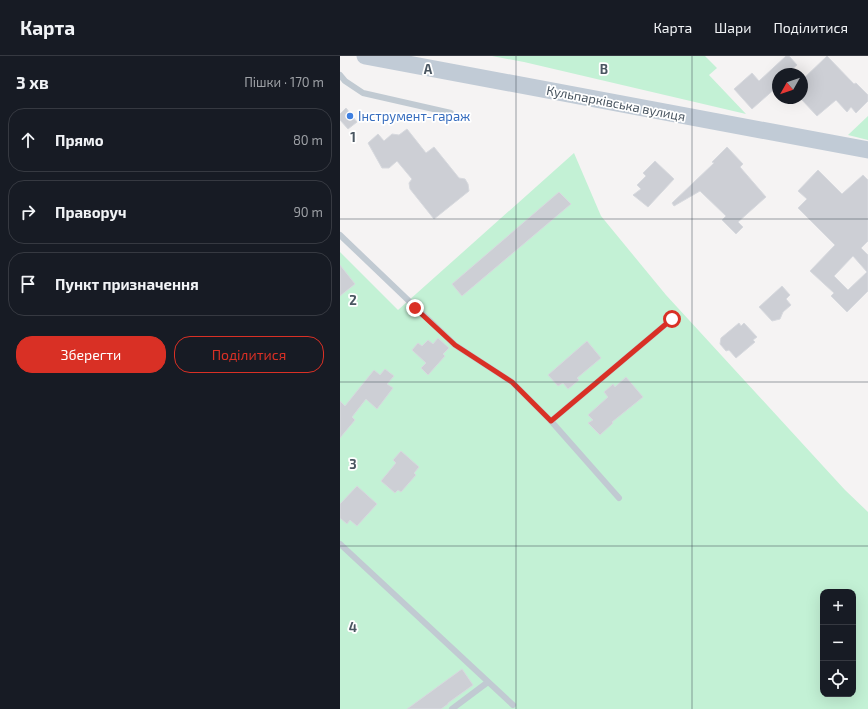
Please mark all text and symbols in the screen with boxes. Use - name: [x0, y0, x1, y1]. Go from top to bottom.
- text: Карта: [20, 16, 75, 39]
- text: Карта: [653, 19, 692, 36]
- text: Шари: [714, 19, 751, 36]
- text: Поділитися: [773, 19, 848, 36]
- text: A: [424, 61, 433, 77]
- text: B: [600, 61, 608, 77]
- north arrow: [772, 68, 808, 104]
- text: 3 хв: [16, 72, 49, 92]
- text: Пішки · 170 m: [244, 74, 324, 90]
- street label: Кульпарківська вулиця: [545, 82, 687, 124]
- place label: Інструмент-гараж: [358, 108, 470, 124]
- marker: Інструмент-гараж: [345, 111, 355, 121]
- icon: ahead: [17, 129, 39, 151]
- text: 1: [350, 129, 356, 145]
- text: Прямо: [55, 131, 104, 149]
- text: 80 m: [293, 132, 323, 148]
- icon: right: [17, 201, 39, 223]
- text: Праворуч: [55, 203, 126, 221]
- text: 90 m: [293, 204, 323, 220]
- icon: arrive: [17, 273, 39, 295]
- text: Пункт призначення: [55, 275, 199, 293]
- text: 2: [349, 292, 357, 308]
- route end: [406, 299, 424, 317]
- route start: [663, 310, 681, 328]
- button: Зберегти: [16, 336, 166, 373]
- button: Поділитися: [174, 336, 324, 373]
- text: 3: [349, 456, 357, 472]
- map controls: [820, 589, 856, 697]
- button: +: [820, 589, 856, 625]
- text: 4: [349, 619, 357, 635]
- button: −: [820, 625, 856, 661]
- button: locate: [820, 661, 856, 697]

